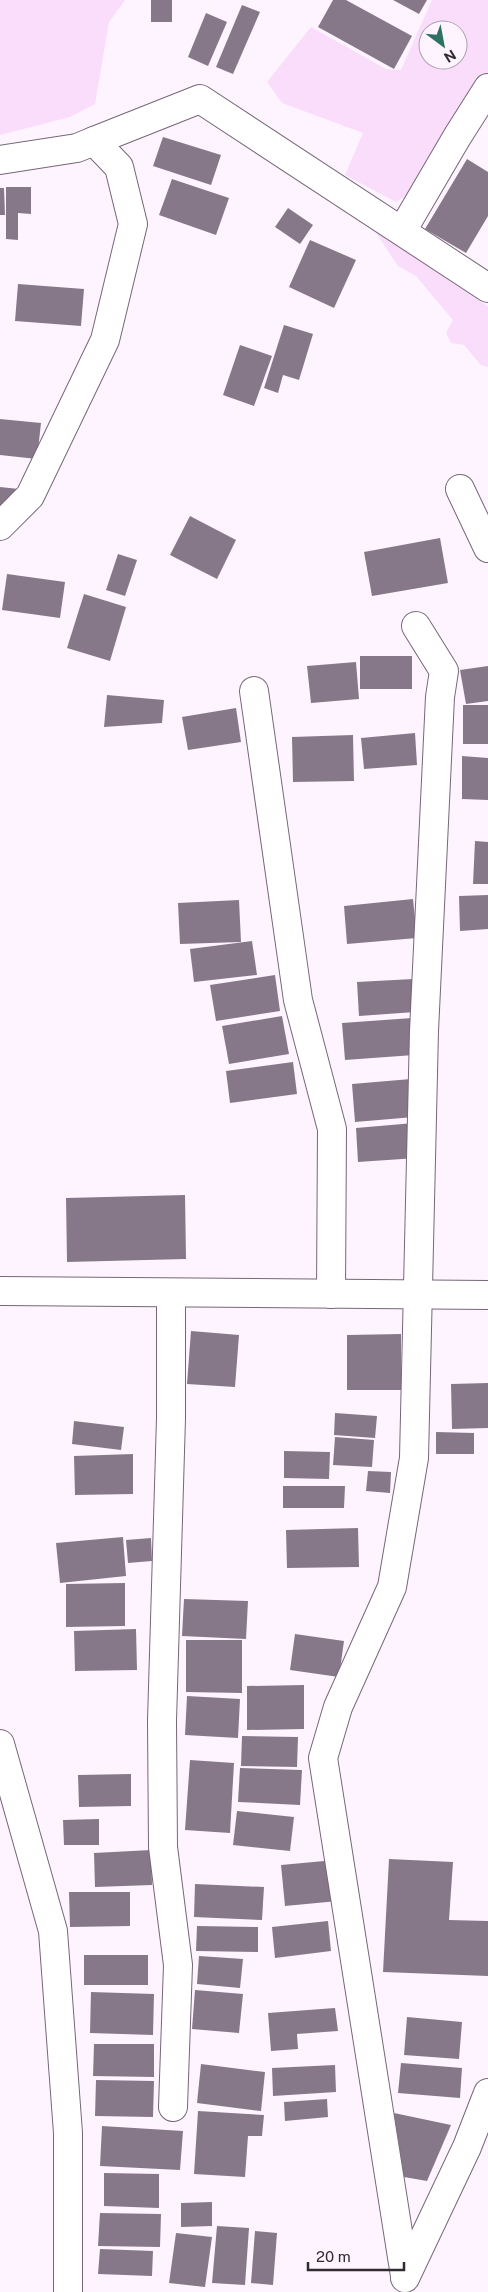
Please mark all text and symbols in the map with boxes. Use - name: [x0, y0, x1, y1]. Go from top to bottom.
- north arrow: [418, 20, 468, 70]
- text: N: [441, 46, 459, 66]
- scale bar: [308, 2240, 404, 2272]
- text: 20 m: [316, 2248, 351, 2265]

